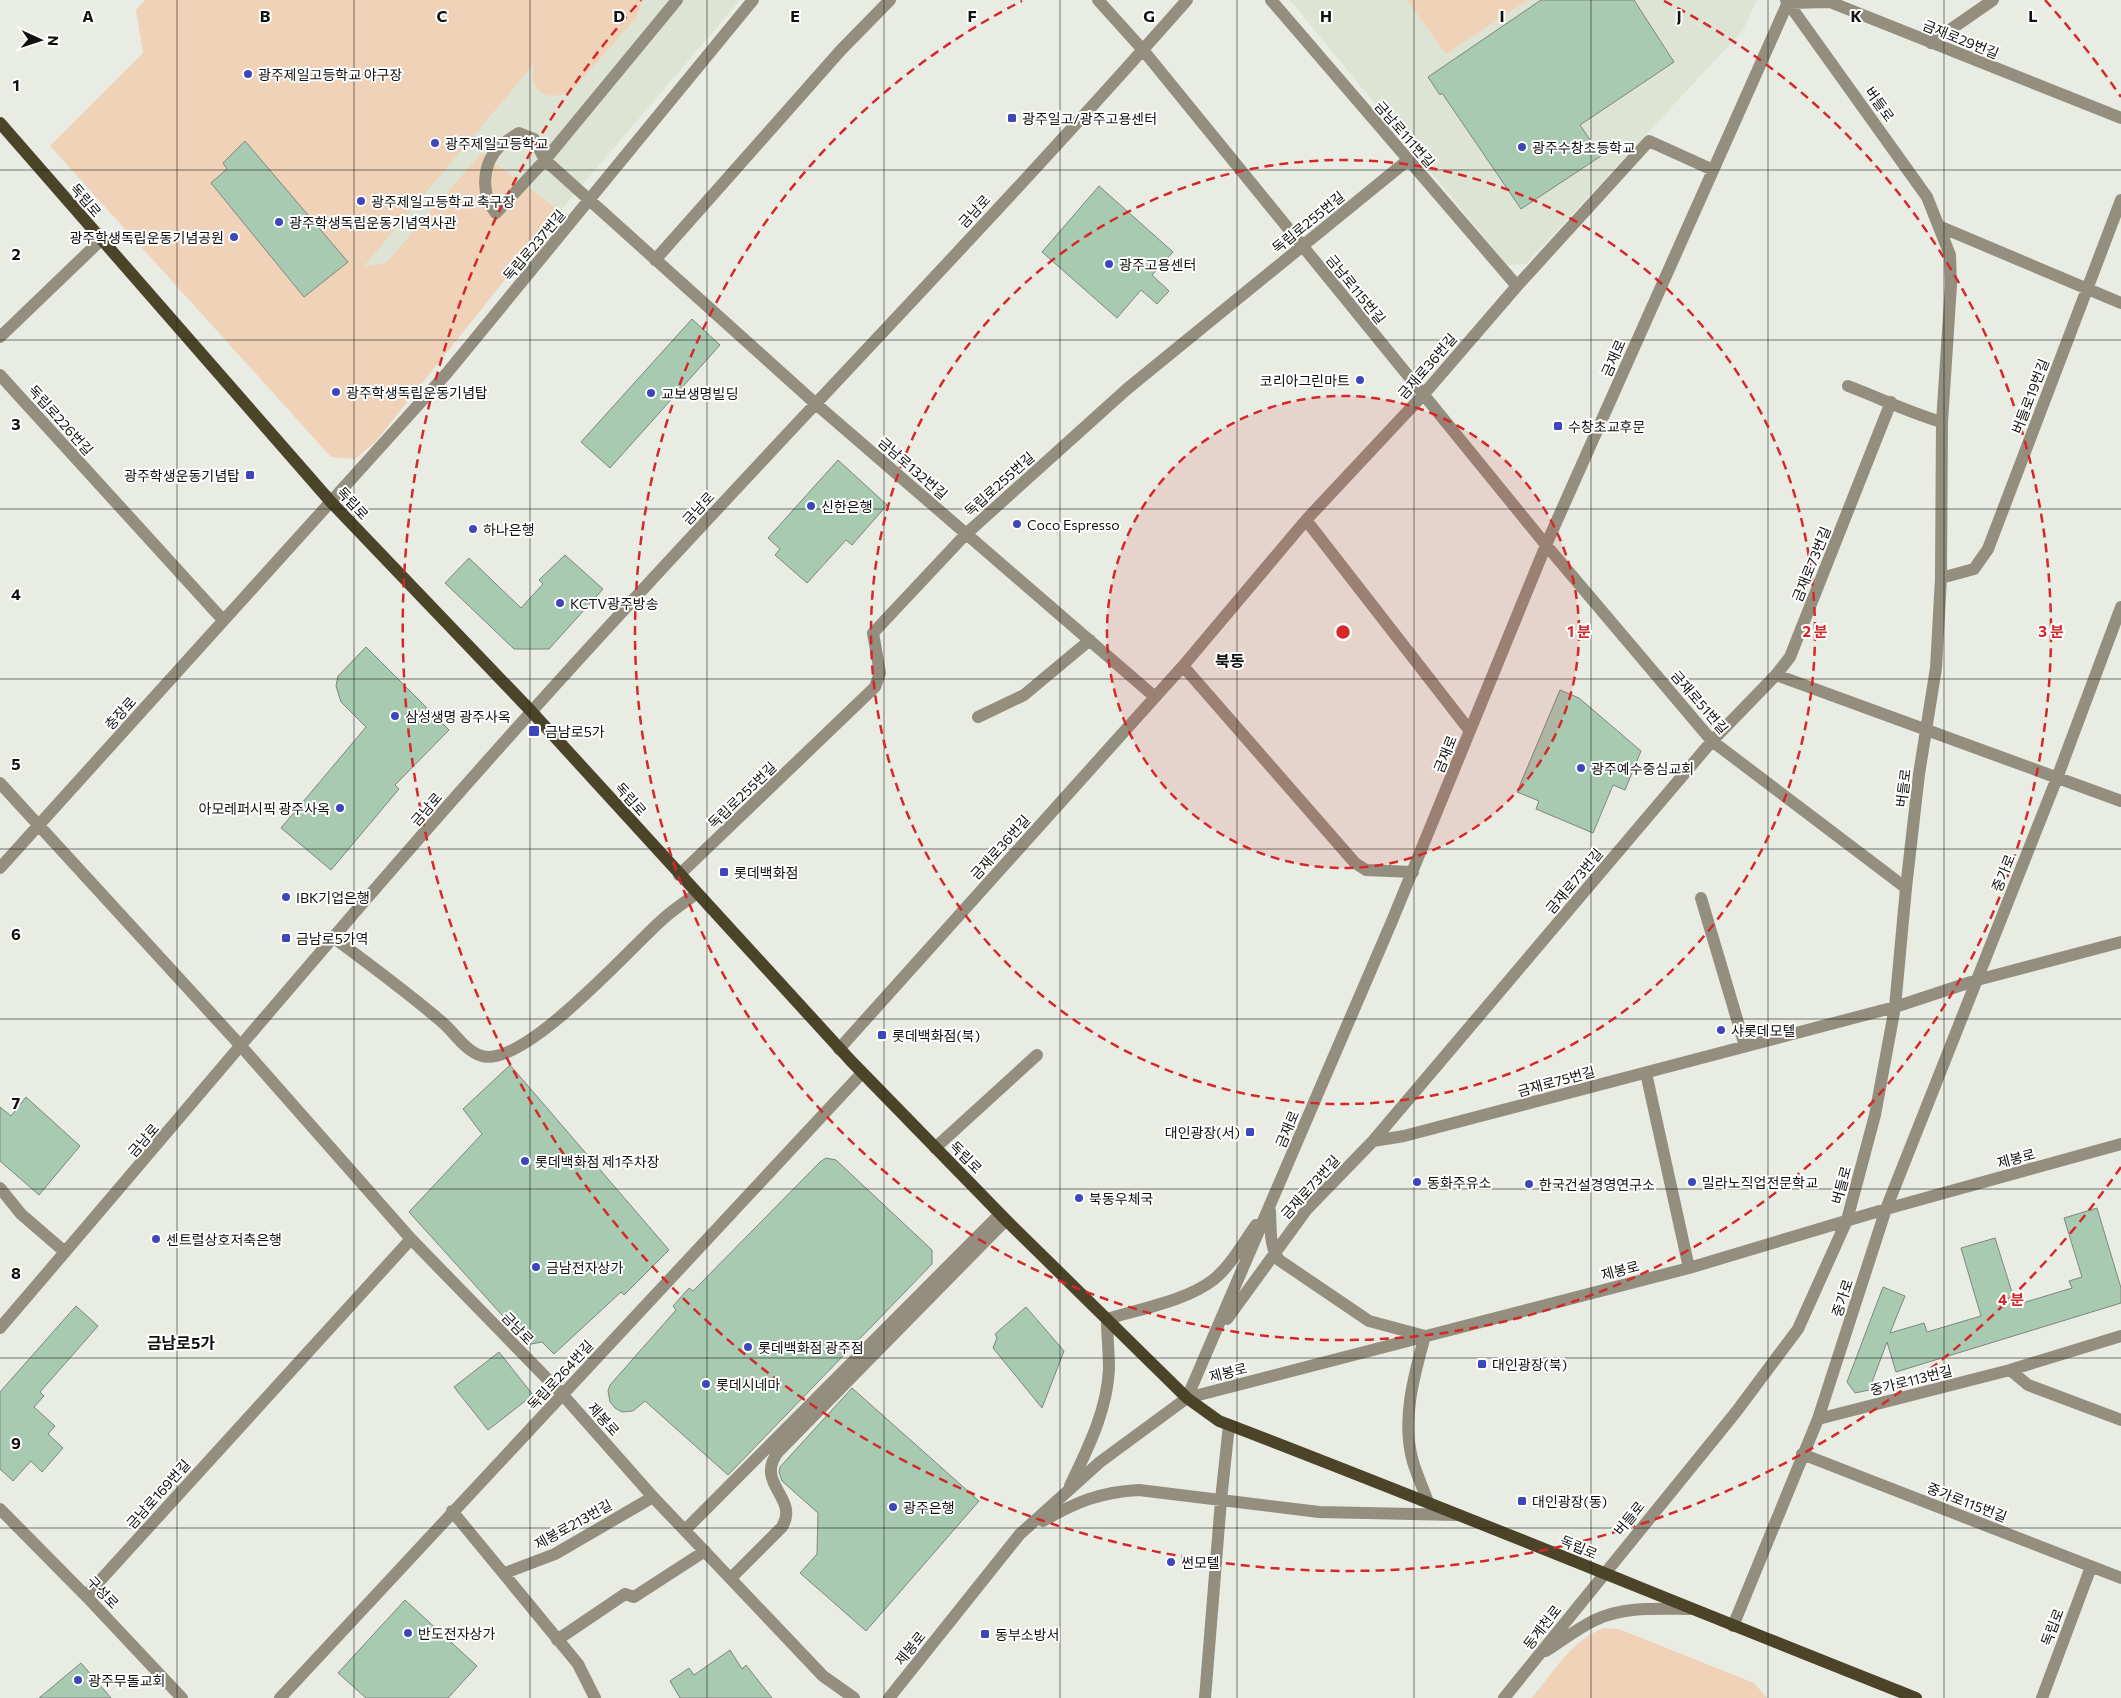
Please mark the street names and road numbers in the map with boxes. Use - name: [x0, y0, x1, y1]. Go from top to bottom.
- street label: 금재로29번길: [1920, 16, 2002, 62]
- street label: 버들로: [1862, 83, 1898, 125]
- street label: 금남로111번길: [1372, 97, 1438, 171]
- street label: 독립로: [67, 180, 105, 220]
- street label: 독립로255번길: [1268, 188, 1348, 256]
- street label: 금남로: [955, 191, 993, 231]
- street label: 독립로237번길: [499, 206, 569, 284]
- street label: 금남로115번길: [1323, 251, 1389, 327]
- street label: 금재로36번길: [1394, 330, 1460, 402]
- street label: 금재로: [1597, 337, 1629, 379]
- street label: 버들로19번길: [2008, 356, 2052, 436]
- street label: 독립로226번길: [25, 381, 97, 459]
- street label: 금남로132번길: [875, 433, 951, 503]
- street label: 독립로255번길: [961, 448, 1037, 520]
- street label: 독립로: [334, 483, 372, 523]
- street label: 금남로: [679, 488, 717, 528]
- street label: 금재로73번길: [1788, 524, 1834, 604]
- street label: 금재로51번길: [1668, 667, 1732, 737]
- street label: 충장로: [101, 693, 139, 733]
- street label: 금재로: [1430, 733, 1460, 775]
- street label: 독립로255번길: [704, 758, 780, 832]
- street label: 버들로: [1892, 768, 1914, 808]
- street label: 독립로: [612, 779, 650, 819]
- street label: 금남로: [407, 789, 445, 829]
- street label: 금재로36번길: [967, 811, 1033, 883]
- street label: 금재로73번길: [1542, 845, 1606, 917]
- street label: 중가로: [1988, 852, 2018, 894]
- street label: 금재로75번길: [1515, 1062, 1597, 1100]
- street label: 금재로: [1272, 1108, 1302, 1150]
- street label: 금남로: [124, 1120, 162, 1160]
- street label: 독립로: [946, 1137, 986, 1177]
- street label: 제봉로: [1995, 1145, 2037, 1171]
- street label: 금재로73번길: [1277, 1152, 1343, 1222]
- street label: 버들로: [1828, 1164, 1854, 1206]
- street label: 제봉로: [1599, 1257, 1641, 1283]
- street label: 중가로: [1828, 1277, 1856, 1319]
- street label: 금남로: [498, 1308, 538, 1348]
- street label: 독립로264번길: [523, 1337, 597, 1413]
- street label: 제봉로: [1207, 1359, 1249, 1385]
- street label: 중가로113번길: [1868, 1362, 1954, 1398]
- street label: 제봉로: [585, 1399, 623, 1439]
- street label: 금남로169번길: [123, 1456, 193, 1532]
- street label: 중가로115번길: [1925, 1479, 2009, 1525]
- street label: 제봉로213번길: [531, 1496, 615, 1552]
- street label: 버들로: [1610, 1498, 1648, 1538]
- street label: 독립로: [1558, 1532, 1600, 1562]
- street label: 구성로: [83, 1572, 123, 1612]
- street label: 동계천로: [1519, 1601, 1565, 1653]
- street label: 독립로: [2037, 1606, 2067, 1648]
- street label: 제봉로: [891, 1628, 929, 1668]

